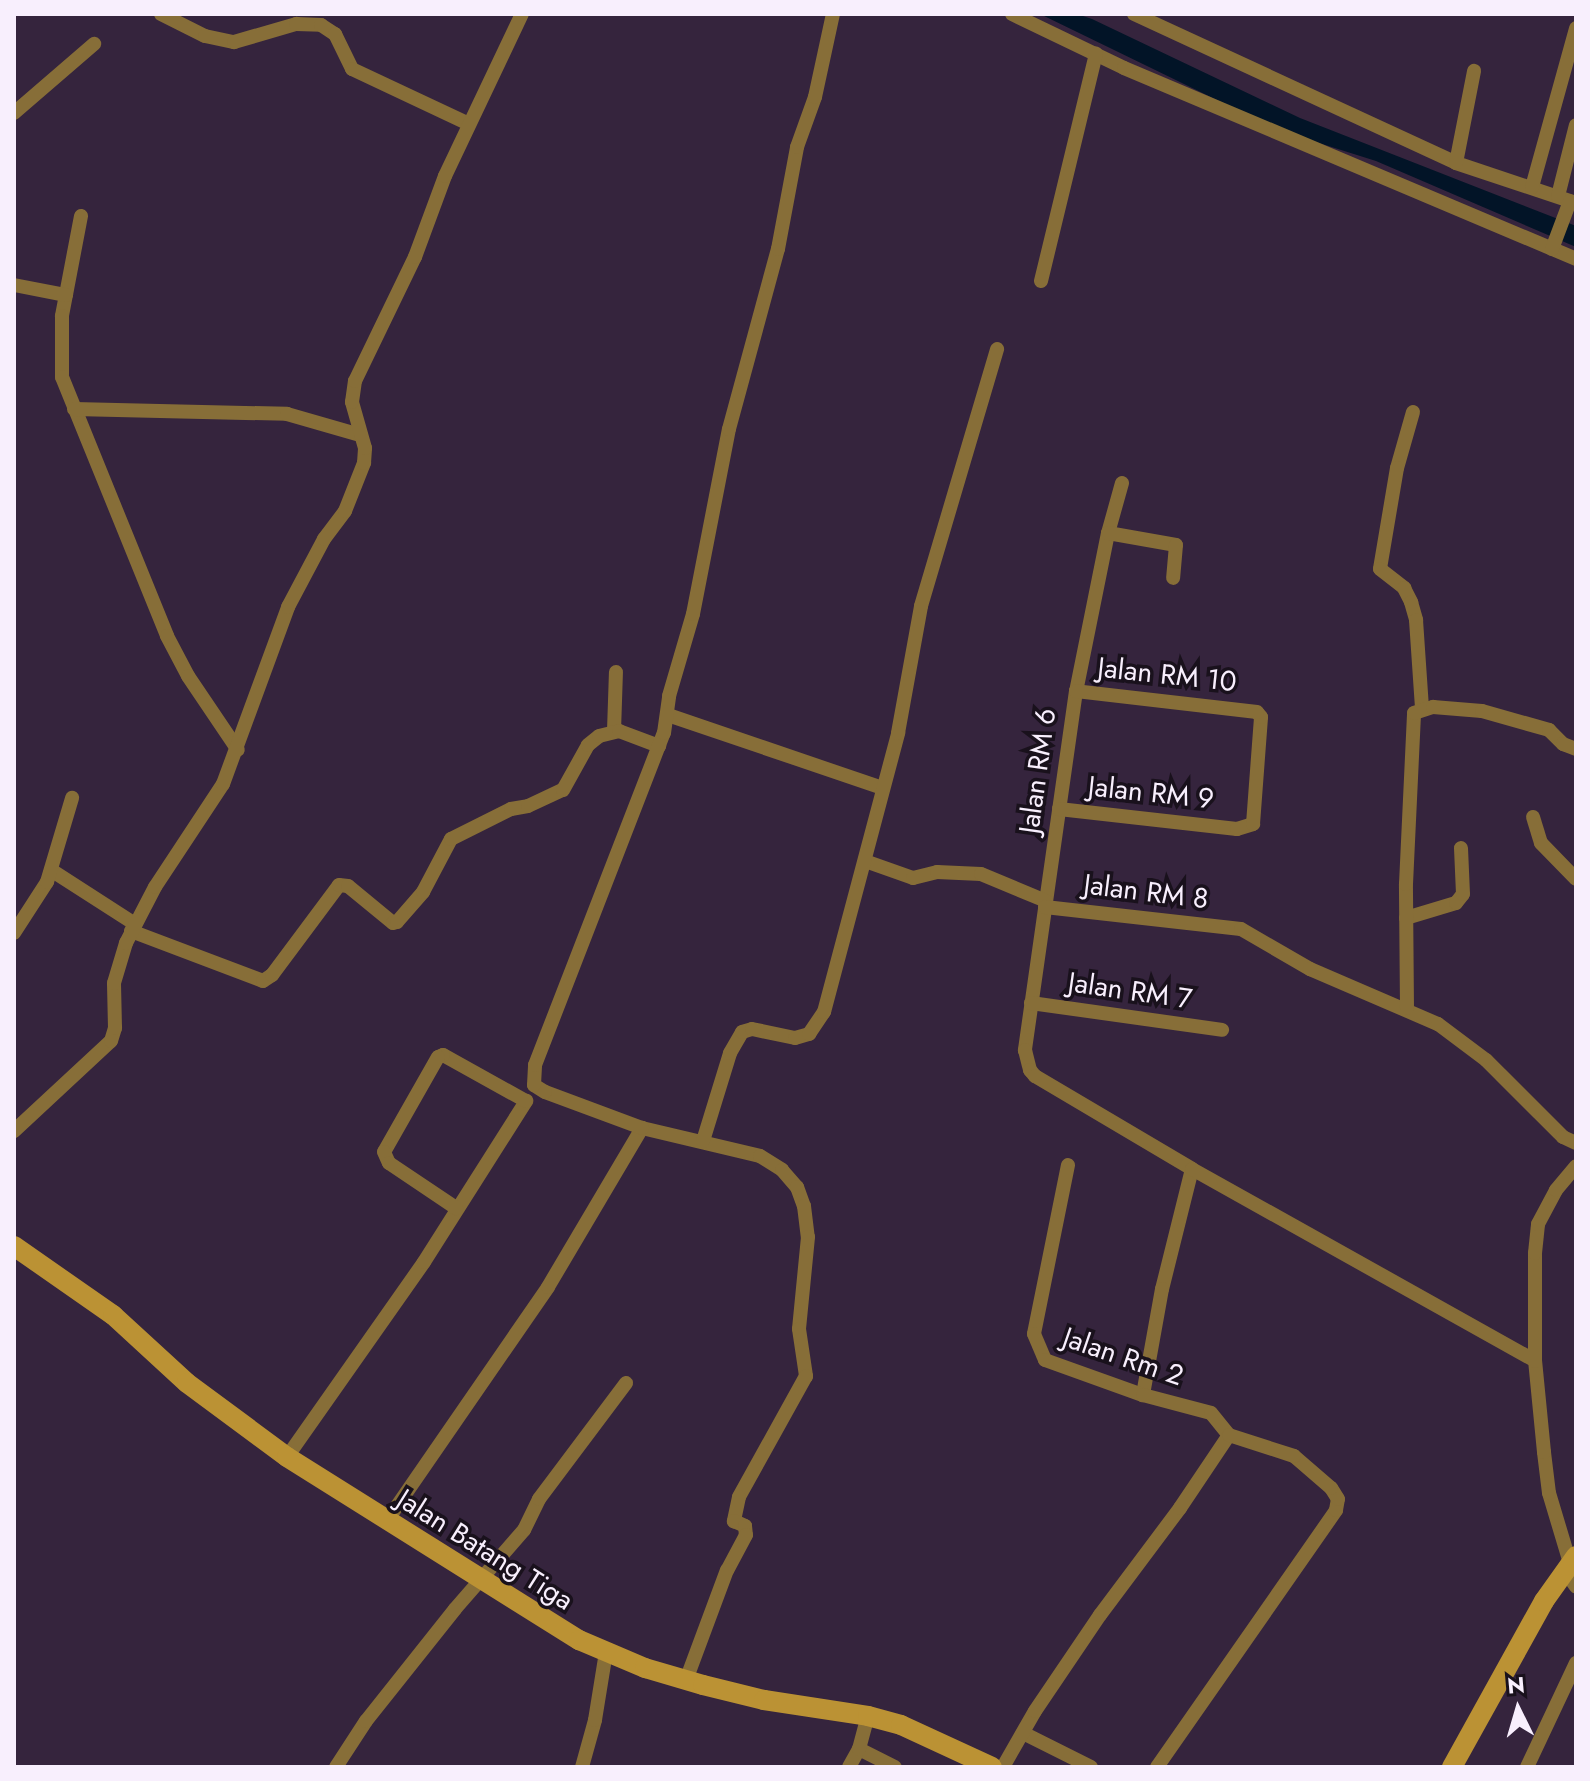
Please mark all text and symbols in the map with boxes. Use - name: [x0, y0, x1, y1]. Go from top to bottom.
- street label: Jalan RM 10: [1096, 651, 1238, 699]
- street label: Jalan RM 6: [1013, 706, 1063, 836]
- street label: Jalan RM 9: [1087, 770, 1215, 816]
- street label: Jalan RM 8: [1082, 868, 1210, 916]
- street label: Jalan RM 7: [1066, 966, 1194, 1016]
- street label: Jalan Rm 2: [1058, 1321, 1188, 1393]
- street label: Jalan Batang Tiga: [391, 1482, 579, 1618]
- text: N: [1506, 1668, 1526, 1702]
- north arrow: [1478, 1669, 1558, 1749]

